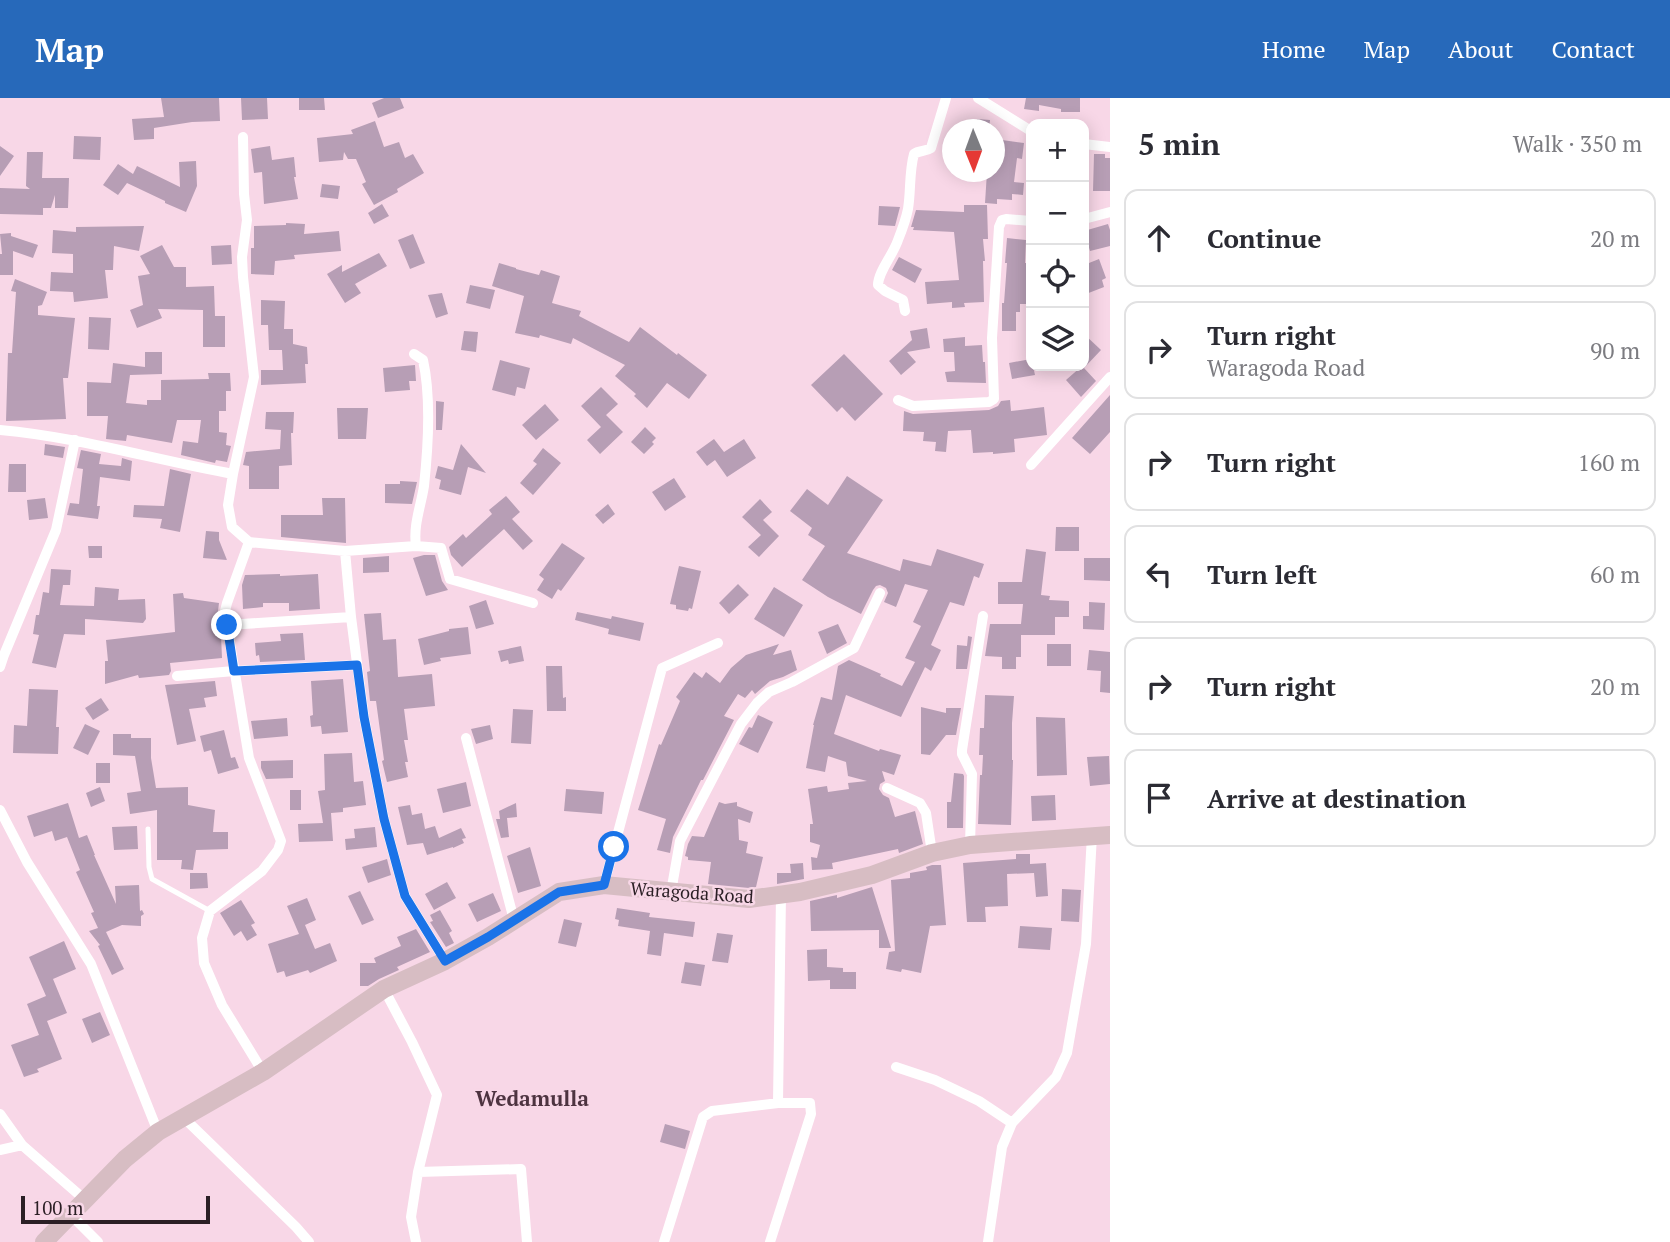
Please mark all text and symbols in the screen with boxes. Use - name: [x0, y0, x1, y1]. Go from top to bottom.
- text: Map: [35, 28, 104, 71]
- text: Home: [1262, 33, 1326, 65]
- text: Map: [1364, 33, 1410, 65]
- text: About: [1448, 33, 1514, 65]
- text: Contact: [1552, 33, 1635, 65]
- north arrow: [942, 119, 1005, 182]
- map controls: [1026, 119, 1089, 371]
- button: +: [1026, 119, 1089, 182]
- text: 5 min: [1138, 124, 1220, 164]
- text: Walk · 350 m: [1513, 128, 1642, 159]
- button: −: [1026, 182, 1089, 245]
- icon: ahead: [1140, 219, 1178, 257]
- text: Continue: [1207, 221, 1321, 255]
- text: 20 m: [1590, 223, 1640, 254]
- button: locate: [1026, 245, 1089, 308]
- button: layers: [1026, 308, 1089, 371]
- text: Turn right: [1207, 318, 1336, 352]
- icon: right: [1140, 331, 1178, 369]
- text: 90 m: [1590, 335, 1640, 366]
- text: Waragoda Road: [1207, 352, 1365, 383]
- icon: right: [1140, 443, 1178, 481]
- text: Turn right: [1207, 445, 1336, 479]
- text: 160 m: [1578, 447, 1640, 478]
- icon: left: [1140, 555, 1178, 593]
- text: Turn left: [1207, 557, 1317, 591]
- text: 60 m: [1590, 559, 1640, 590]
- route end: [211, 609, 242, 640]
- icon: right: [1140, 667, 1178, 705]
- text: Turn right: [1207, 669, 1336, 703]
- text: 20 m: [1590, 671, 1640, 702]
- icon: arrive: [1140, 779, 1178, 817]
- text: Arrive at destination: [1207, 781, 1466, 815]
- route start: [598, 831, 629, 862]
- street label: Waragoda Road: [629, 876, 755, 908]
- district label: Wedamulla: [475, 1084, 589, 1112]
- scale bar: [21, 1193, 210, 1225]
- text: 100 m: [32, 1195, 83, 1220]

